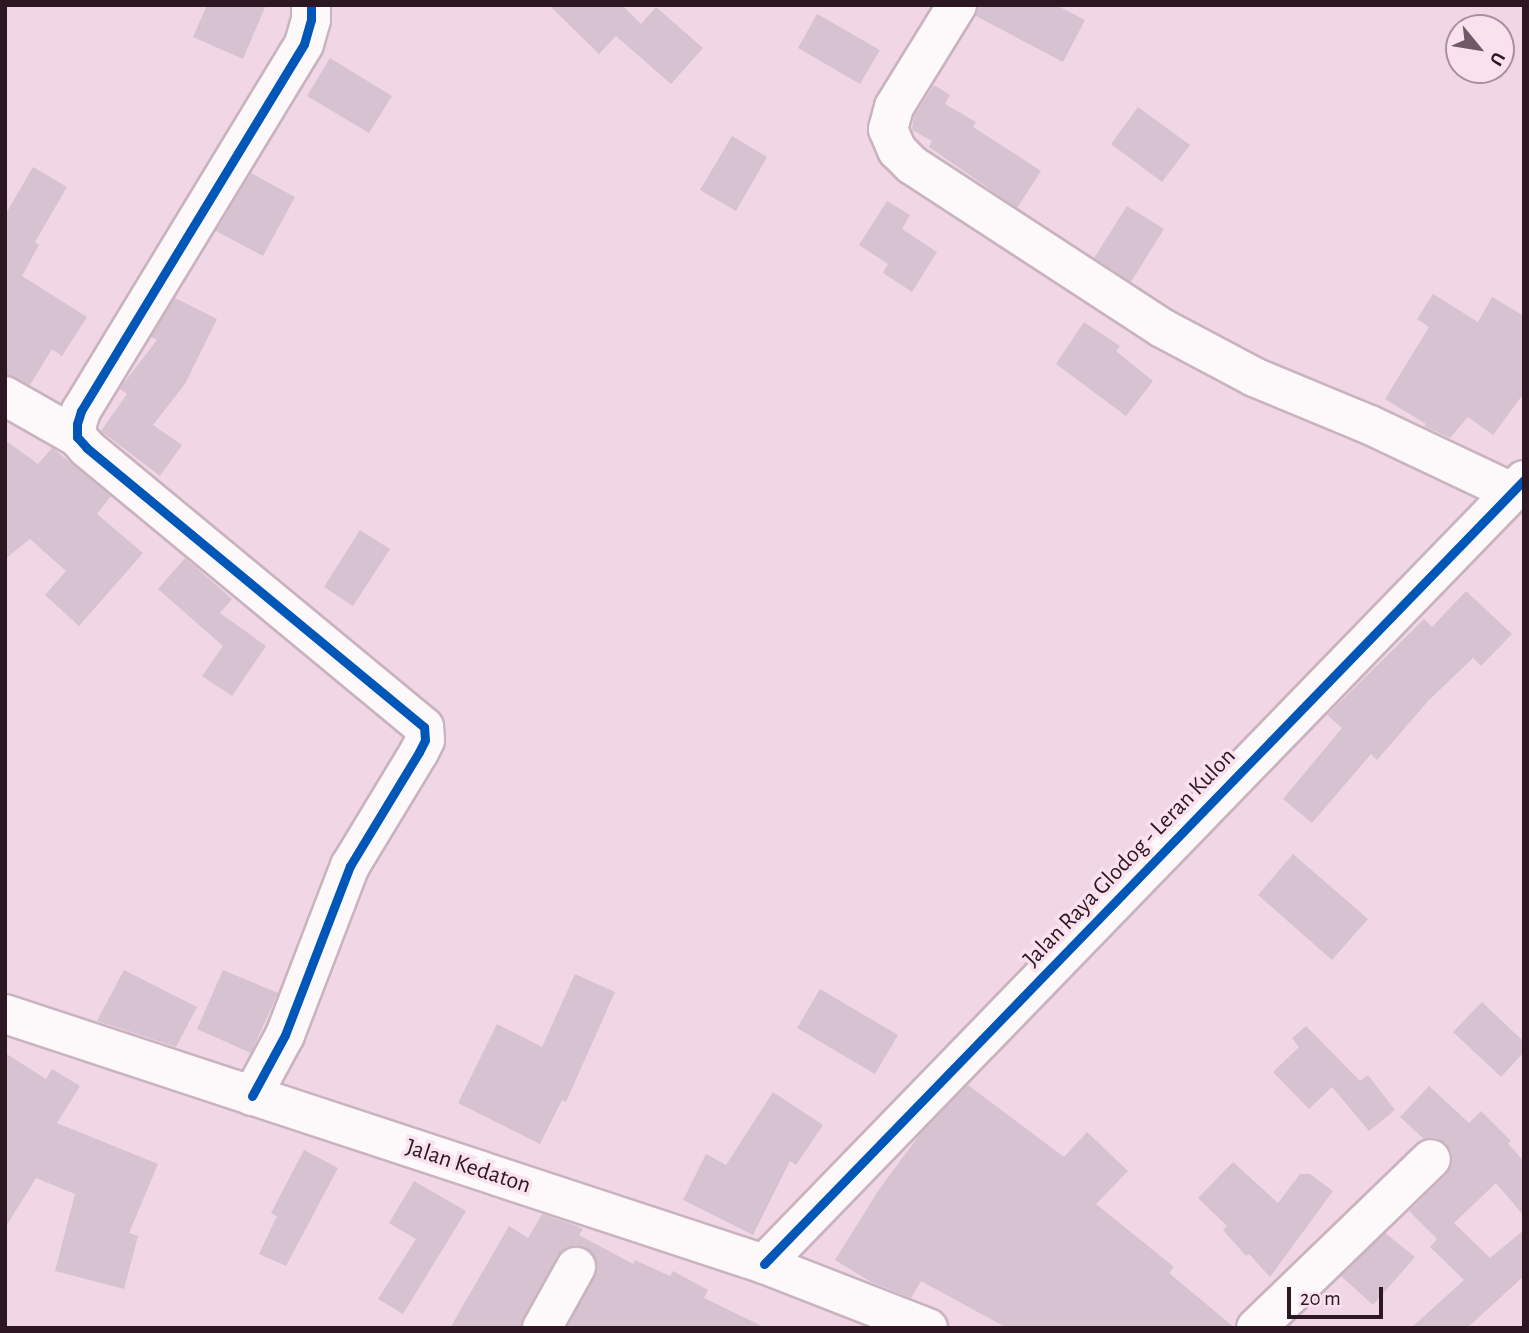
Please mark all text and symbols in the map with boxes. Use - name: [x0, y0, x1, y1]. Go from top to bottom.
- north arrow: [1445, 14, 1515, 84]
- text: U: [1486, 49, 1508, 69]
- street label: Jalan Raya Glodog - Leran Kulon: [1018, 743, 1242, 973]
- street label: Jalan Kedaton: [402, 1133, 534, 1201]
- scale bar: [1291, 1274, 1387, 1318]
- text: 20 m: [1300, 1288, 1341, 1309]

